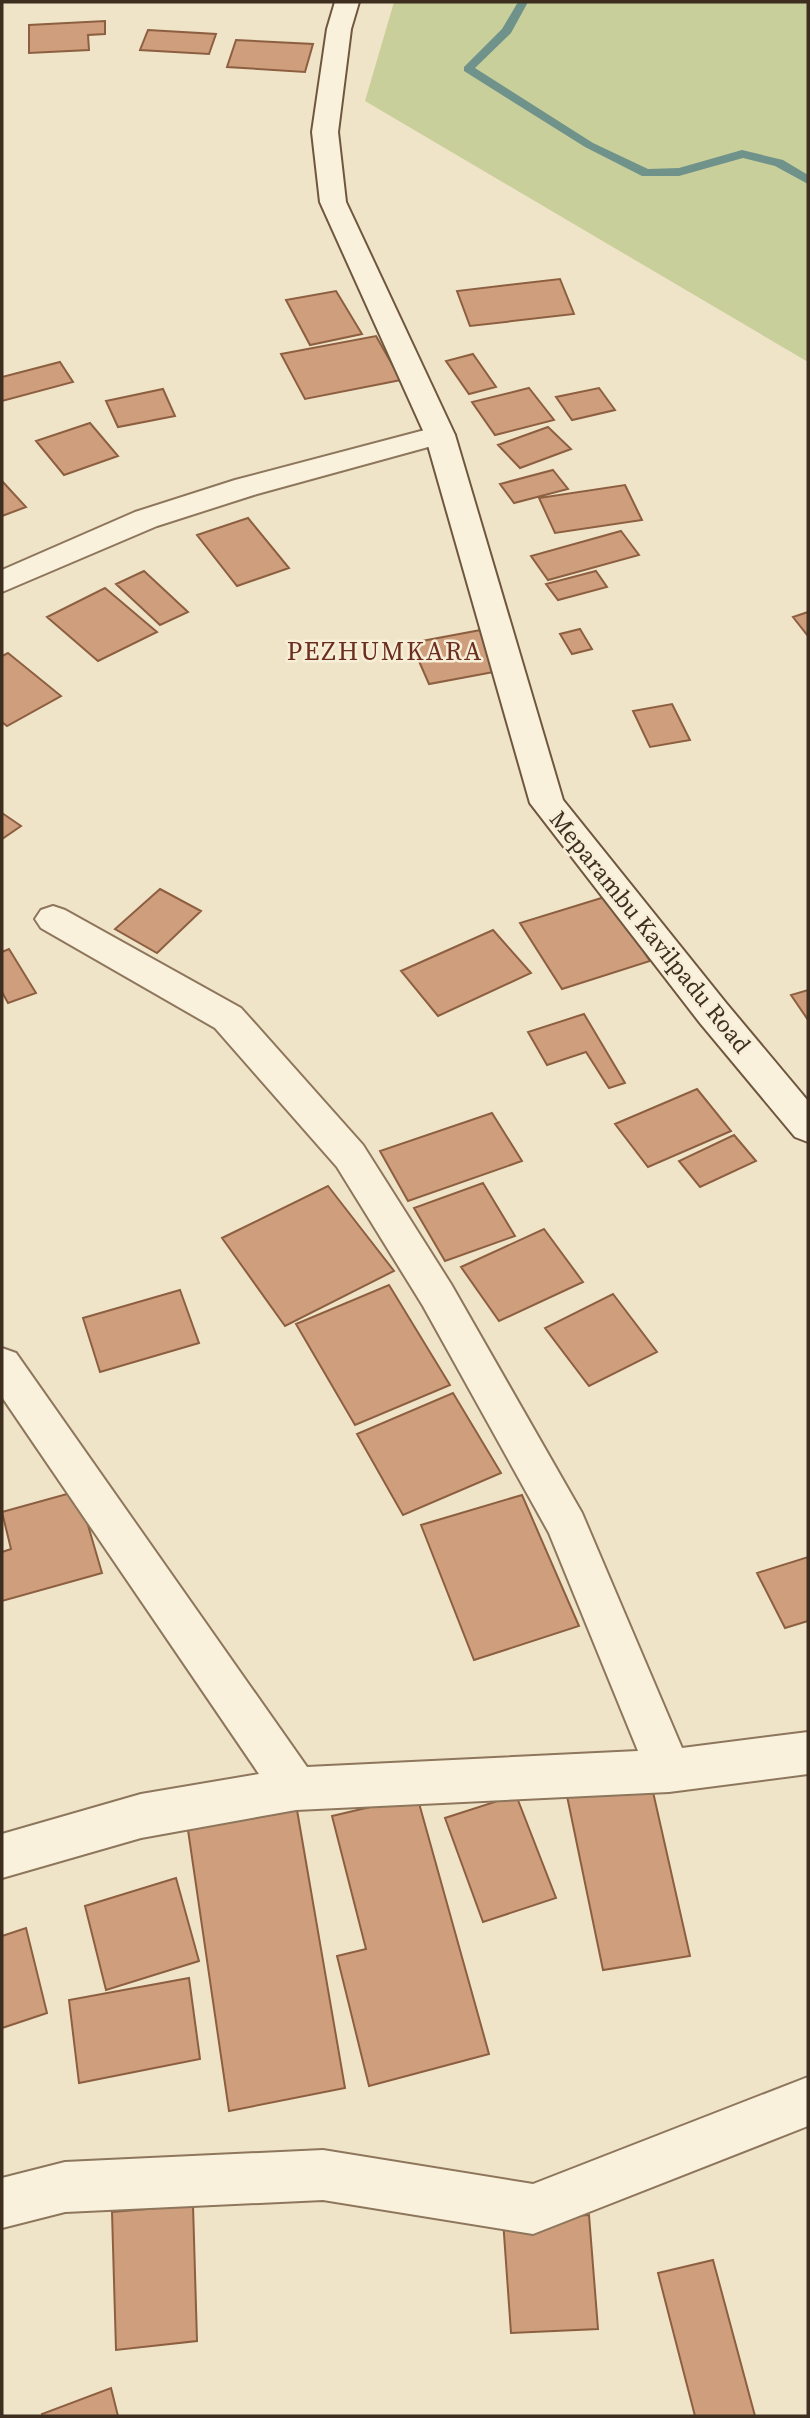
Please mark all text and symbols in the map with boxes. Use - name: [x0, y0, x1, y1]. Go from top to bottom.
- district label: PEZHUMKARA: [287, 633, 483, 669]
- street label: Meparambu Kavilpadu Road: [542, 804, 759, 1060]

